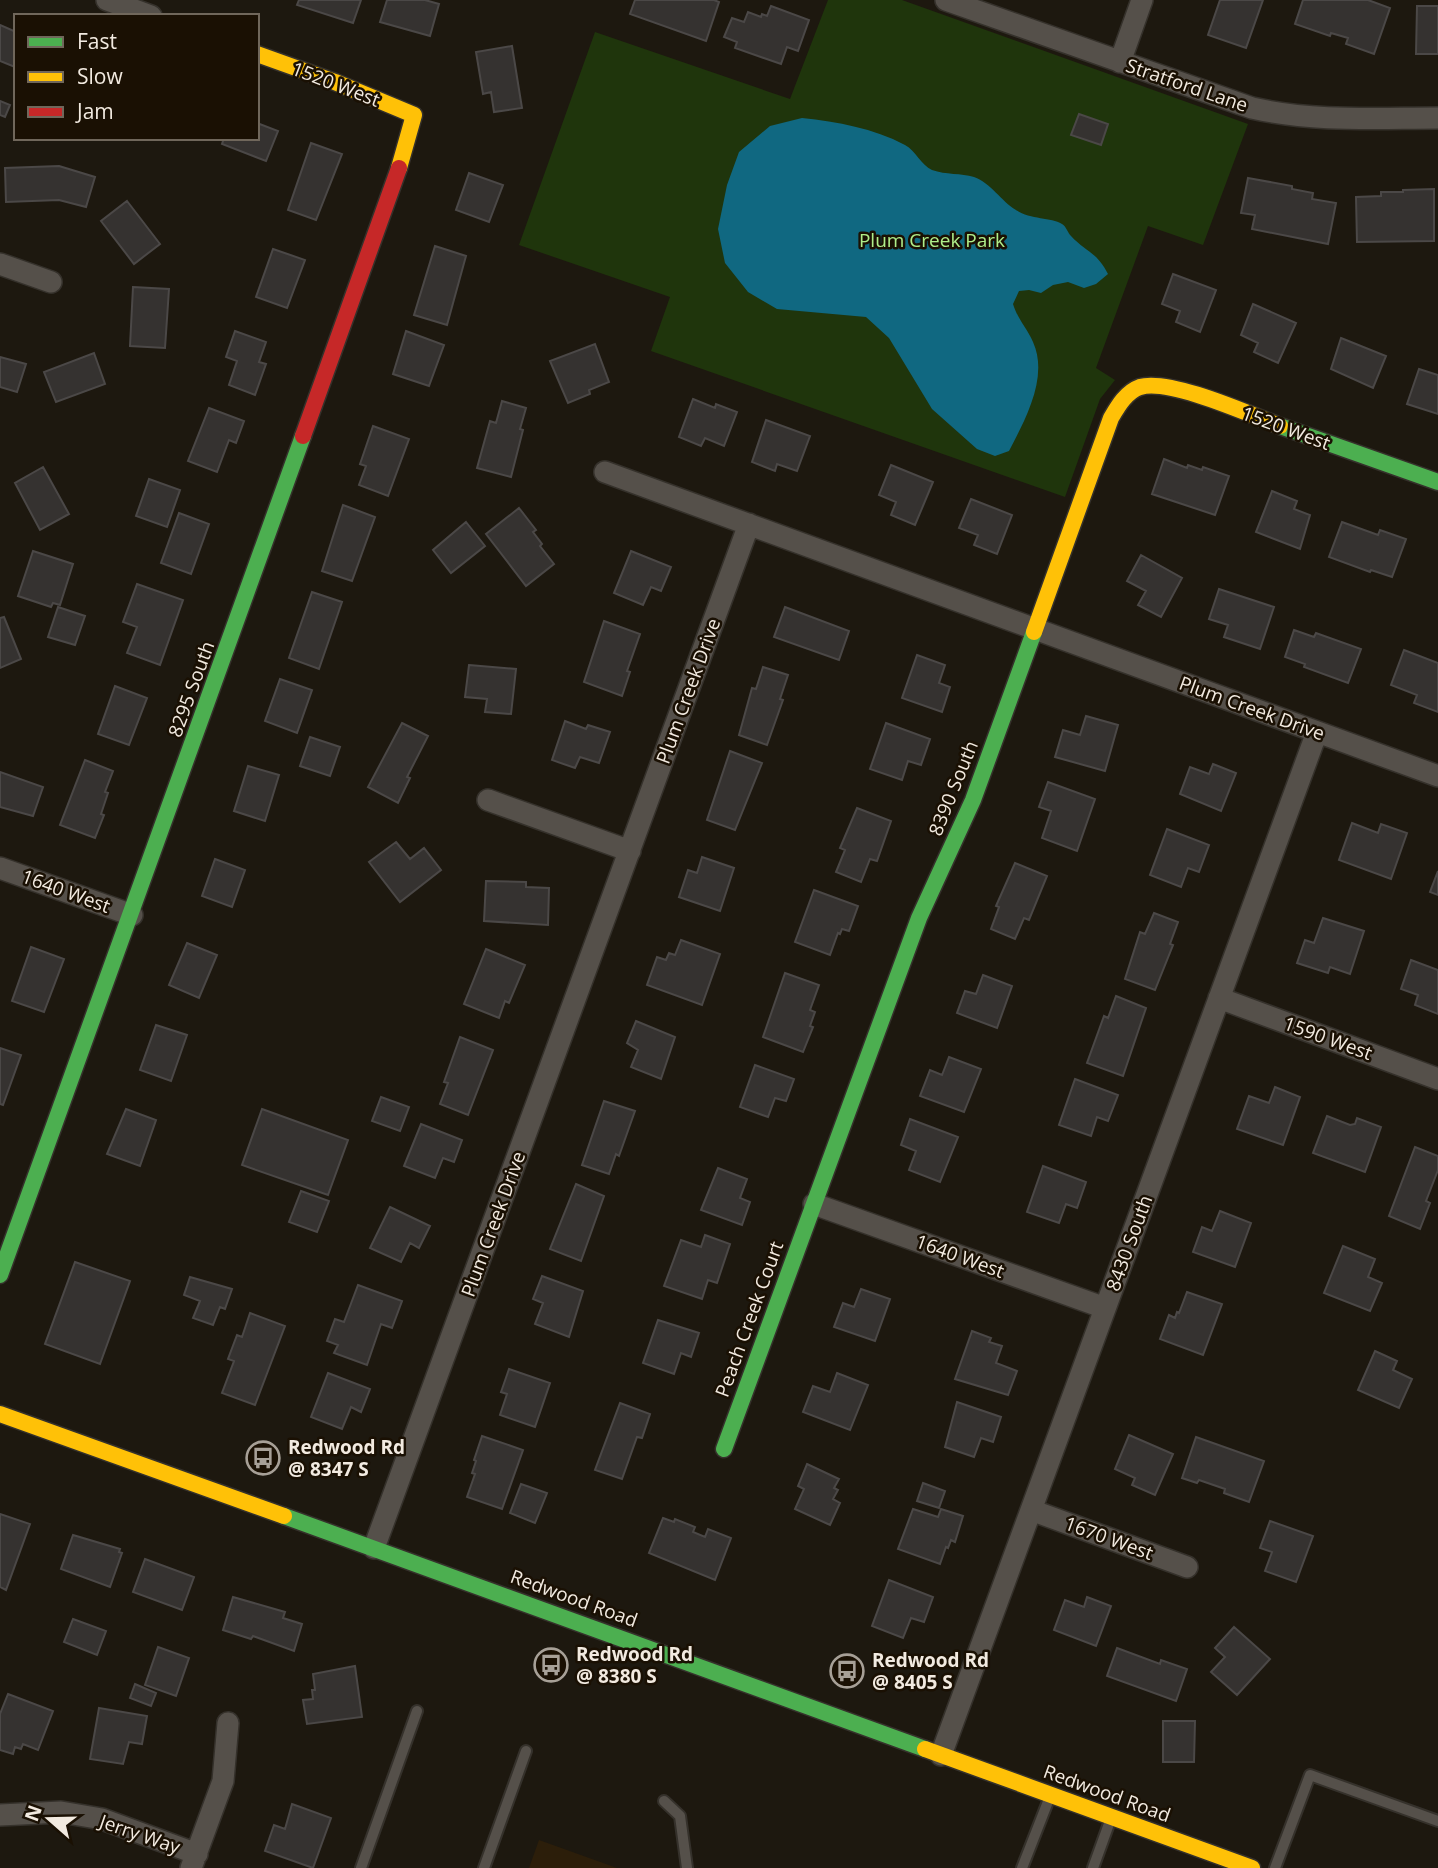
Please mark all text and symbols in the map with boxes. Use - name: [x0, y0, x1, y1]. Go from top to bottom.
- legend: [14, 14, 259, 140]
- text: Fast: [77, 27, 117, 55]
- street label: Stratford Lane: [1123, 52, 1251, 118]
- street label: 1520 West: [288, 55, 384, 113]
- text: Slow: [77, 62, 123, 90]
- text: Jam: [75, 97, 114, 125]
- park label: Plum Creek Park: [859, 227, 1005, 253]
- street label: 1520 West: [1238, 400, 1334, 456]
- street label: Plum Creek Drive: [650, 615, 726, 767]
- street label: 8295 South: [162, 637, 220, 741]
- street label: Plum Creek Drive: [1176, 670, 1328, 746]
- street label: 8390 South: [922, 737, 984, 839]
- street label: 1640 West: [18, 863, 114, 919]
- street label: 1590 West: [1280, 1010, 1376, 1066]
- street label: Plum Creek Drive: [455, 1148, 531, 1300]
- street label: 8430 South: [1100, 1191, 1158, 1295]
- street label: 1640 West: [912, 1228, 1008, 1284]
- street label: Peach Creek Court: [709, 1237, 789, 1400]
- place label: Redwood Rd @ 8347 S: [288, 1434, 405, 1482]
- bus stop icon: Redwood Rd @ 8347 S: [244, 1439, 282, 1477]
- street label: 1670 West: [1061, 1510, 1157, 1566]
- street label: Redwood Road: [507, 1563, 641, 1633]
- place label: Redwood Rd @ 8380 S: [576, 1641, 693, 1689]
- bus stop icon: Redwood Rd @ 8380 S: [532, 1646, 570, 1684]
- place label: Redwood Rd @ 8405 S: [872, 1647, 989, 1695]
- bus stop icon: Redwood Rd @ 8405 S: [828, 1652, 866, 1690]
- street label: Redwood Road: [1040, 1758, 1174, 1828]
- north arrow: [14, 1784, 84, 1854]
- text: N: [18, 1801, 48, 1825]
- street label: Jerry Way: [94, 1807, 184, 1860]

